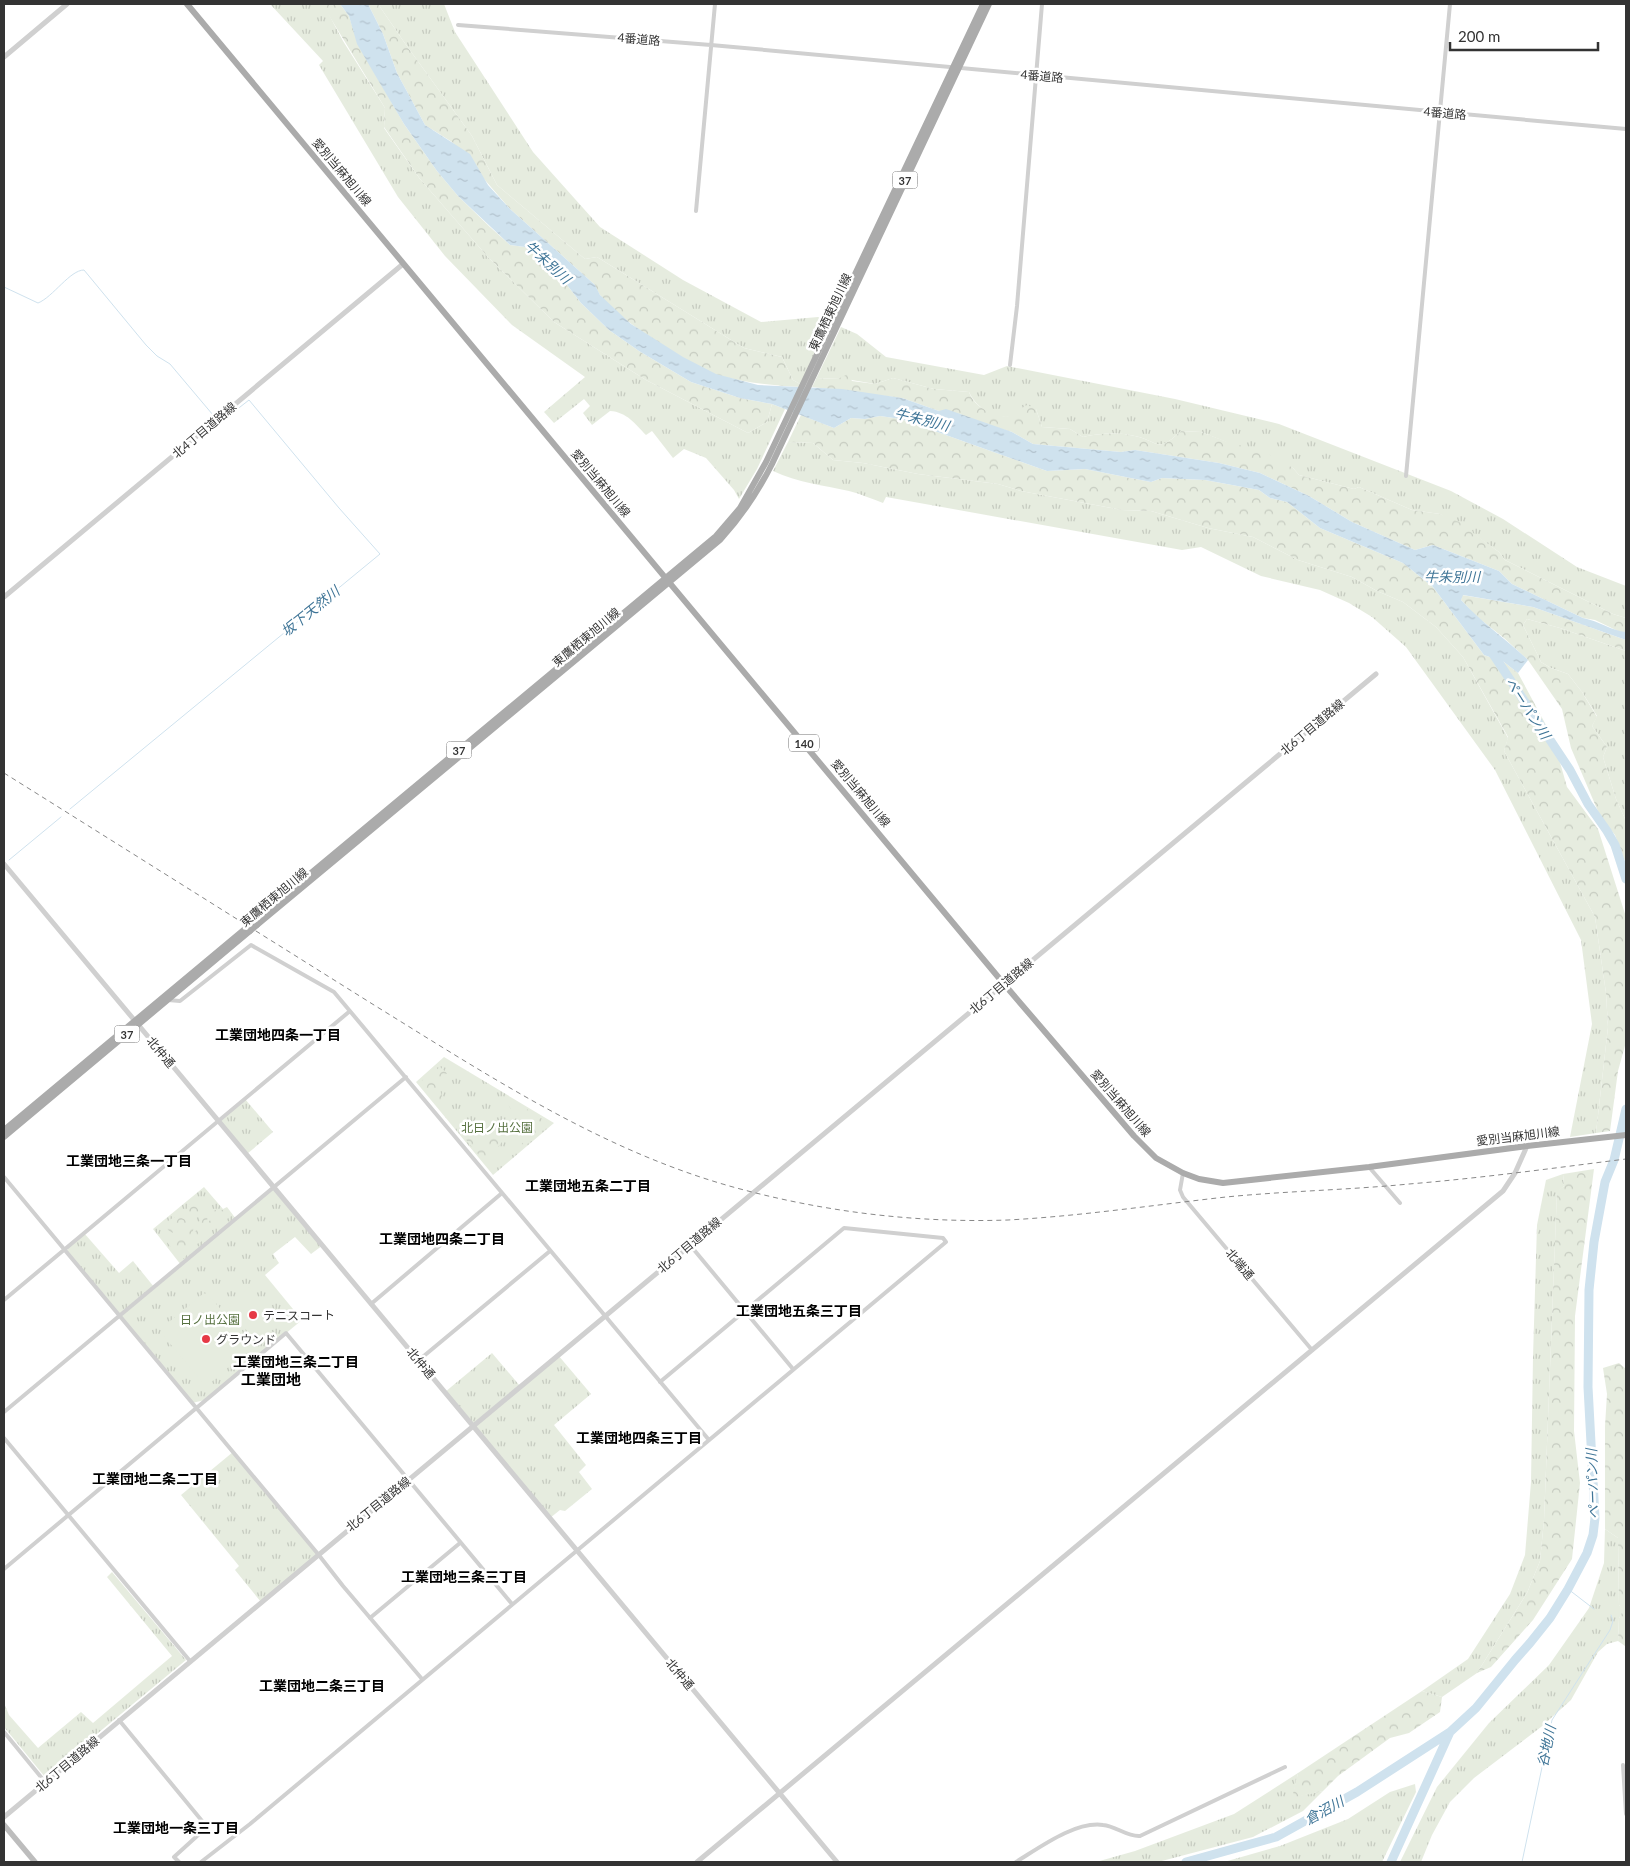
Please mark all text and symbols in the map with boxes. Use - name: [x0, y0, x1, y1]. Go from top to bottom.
- scale bar: [1450, 20, 1598, 52]
- text: 200 m: [1458, 27, 1500, 45]
- street label: 4番道路: [617, 30, 661, 48]
- street label: 4番道路: [1020, 67, 1064, 85]
- street label: 4番道路: [1423, 104, 1467, 122]
- street label: 愛別当麻旭川線: [309, 135, 375, 209]
- road number: 37: [892, 172, 918, 188]
- water label: 牛朱別川: [522, 237, 576, 288]
- street label: 東鷹栖東旭川線: [805, 271, 855, 353]
- street label: 北4丁目道路線: [169, 399, 239, 461]
- water label: 牛朱別川: [893, 404, 953, 435]
- street label: 愛別当麻旭川線: [568, 446, 634, 520]
- water label: 牛朱別川: [1424, 568, 1482, 585]
- water label: 坂下天然川: [277, 581, 344, 640]
- street label: 東鷹栖東旭川線: [549, 604, 623, 670]
- water label: ペーパン川: [1502, 674, 1555, 744]
- street label: 北6丁目道路線: [1277, 696, 1347, 758]
- road number: 140: [789, 734, 819, 751]
- road number: 37: [446, 742, 472, 758]
- street label: 愛別当麻旭川線: [828, 756, 894, 830]
- street label: 東鷹栖東旭川線: [237, 864, 311, 930]
- street label: 北6丁目道路線: [966, 955, 1036, 1017]
- road number: 37: [114, 1026, 140, 1042]
- district label: 工業団地四条一丁目: [215, 1026, 341, 1043]
- street label: 北仲通: [144, 1033, 178, 1071]
- street label: 愛別当麻旭川線: [1088, 1066, 1154, 1140]
- park label: 北日ノ出公園: [461, 1120, 533, 1135]
- street label: 愛別当麻旭川線: [1475, 1123, 1561, 1149]
- district label: 工業団地三条一丁目: [66, 1152, 192, 1169]
- district label: 工業団地五条二丁目: [525, 1177, 651, 1194]
- street label: 北6丁目道路線: [654, 1214, 724, 1276]
- district label: 工業団地四条二丁目: [379, 1230, 505, 1247]
- street label: 北端通: [1223, 1245, 1257, 1283]
- district label: 工業団地五条三丁目: [736, 1302, 862, 1319]
- place label: テニスコート: [263, 1308, 335, 1323]
- marker: テニスコート: [247, 1309, 259, 1321]
- park label: 日ノ出公園: [180, 1312, 240, 1327]
- place label: グラウンド: [216, 1332, 276, 1347]
- marker: グラウンド: [200, 1333, 212, 1345]
- street label: 北仲通: [404, 1344, 438, 1382]
- district label: 工業団地三条二丁目: [233, 1353, 359, 1370]
- district label: 工業団地: [241, 1370, 301, 1388]
- district label: 工業団地四条三丁目: [576, 1429, 702, 1446]
- water label: ペーパン川: [1582, 1446, 1602, 1520]
- district label: 工業団地二条二丁目: [92, 1470, 218, 1487]
- street label: 北6丁目道路線: [343, 1473, 413, 1535]
- district label: 工業団地三条三丁目: [401, 1568, 527, 1585]
- street label: 北仲通: [663, 1655, 697, 1693]
- district label: 工業団地二条三丁目: [259, 1677, 385, 1694]
- water label: 谷地川: [1533, 1722, 1559, 1768]
- street label: 北6丁目道路線: [32, 1733, 102, 1795]
- water label: 倉沼川: [1302, 1791, 1348, 1828]
- district label: 工業団地一条三丁目: [113, 1819, 239, 1836]

